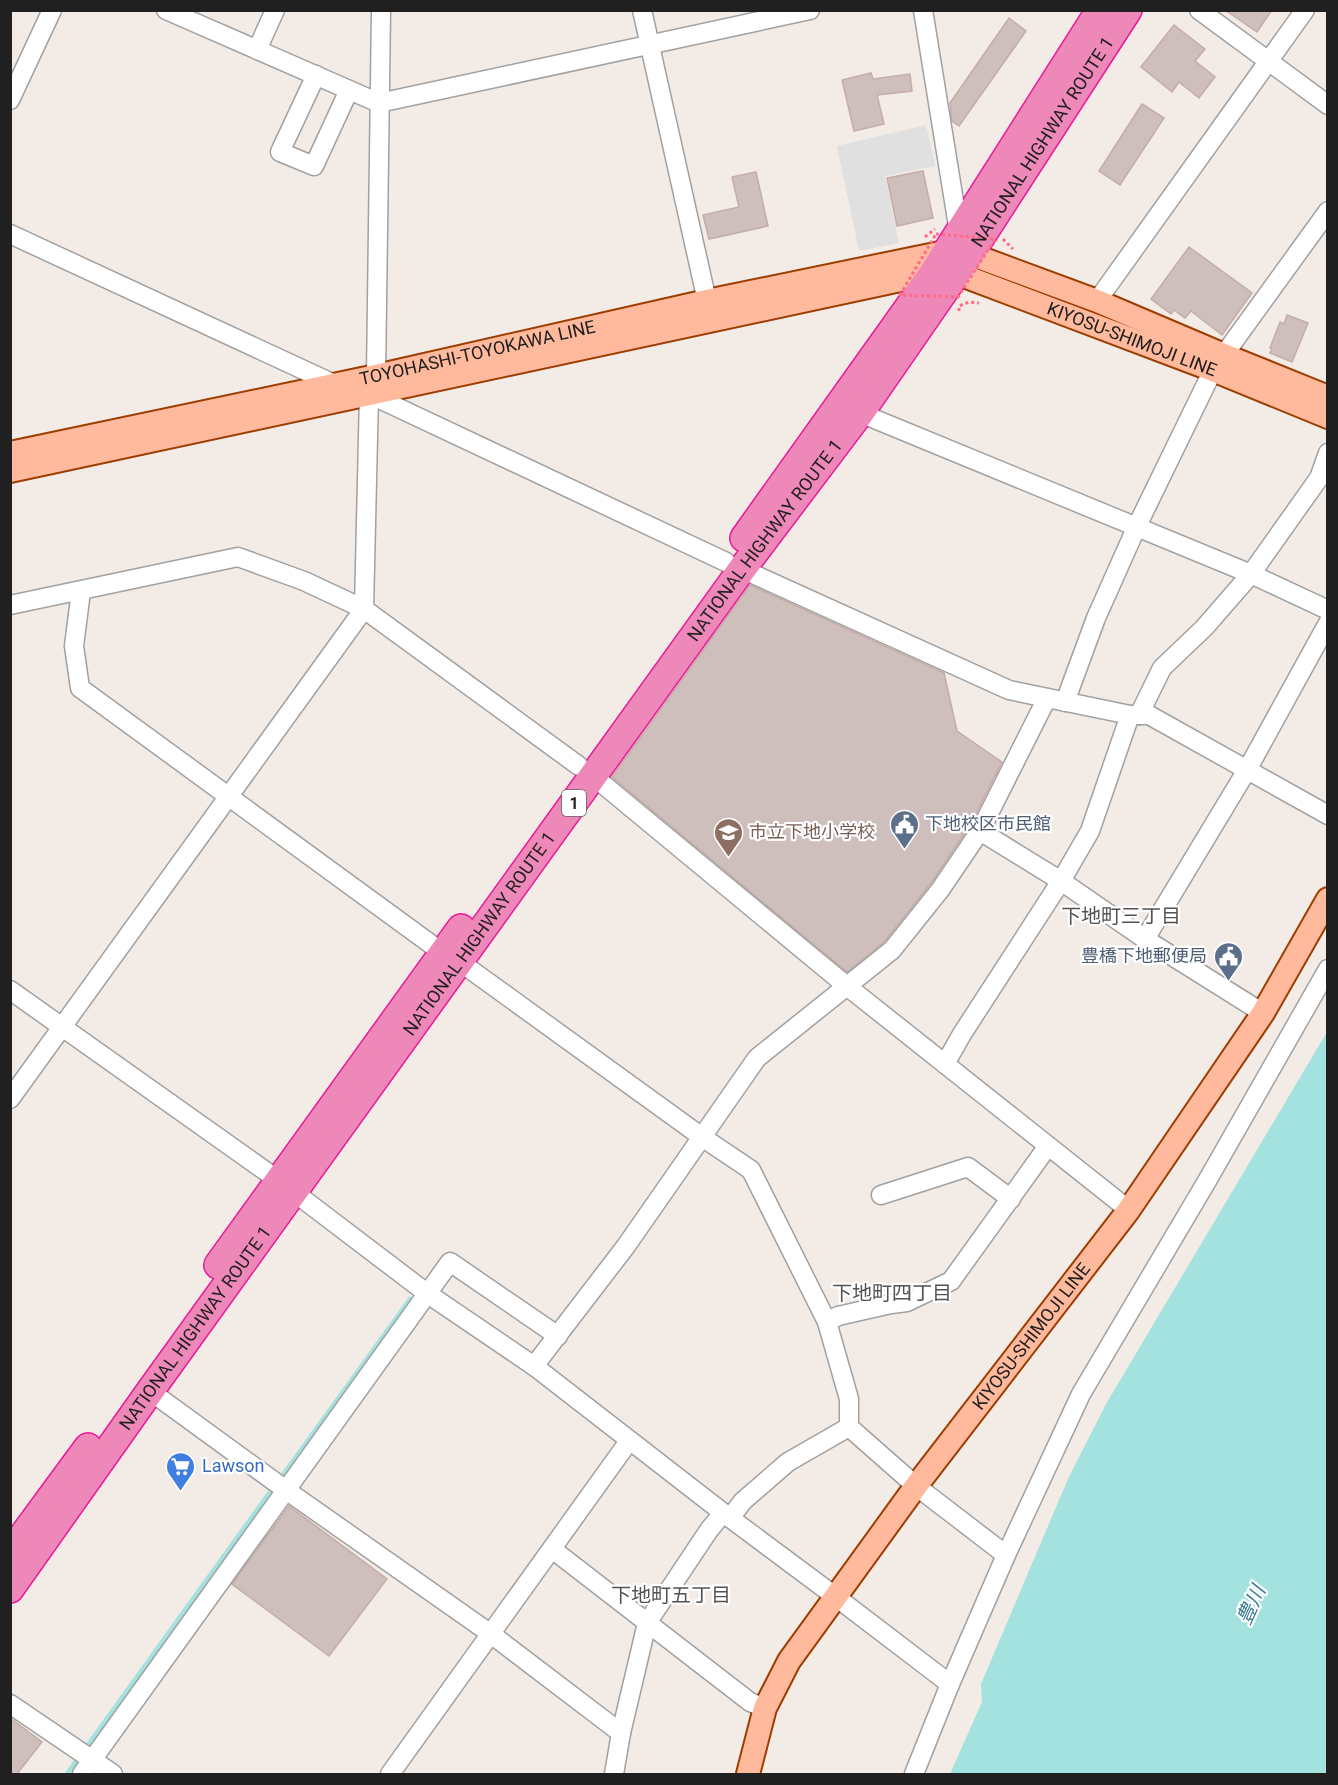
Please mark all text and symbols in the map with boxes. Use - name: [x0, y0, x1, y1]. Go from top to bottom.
- street label: NATIONAL HIGHWAY ROUTE 1: [967, 33, 1118, 251]
- street label: KIYOSU-SHIMOJI LINE: [1044, 297, 1220, 380]
- street label: TOYOHASHI-TOYOKAWA LINE: [358, 316, 597, 389]
- street label: NATIONAL HIGHWAY ROUTE 1: [683, 435, 846, 645]
- road number: 1: [562, 790, 586, 816]
- public building icon: 下地校区市民館: [888, 808, 920, 850]
- place label: 下地校区市民館: [925, 813, 1051, 834]
- school or university icon: 市立下地小学校: [712, 816, 744, 858]
- place label: 市立下地小学校: [749, 821, 875, 842]
- street label: NATIONAL HIGHWAY ROUTE 1: [399, 828, 559, 1039]
- district label: 下地町三丁目: [1061, 904, 1181, 928]
- public building icon: 豊橋下地郵便局: [1212, 940, 1244, 982]
- place label: 豊橋下地郵便局: [1081, 945, 1207, 966]
- street label: NATIONAL HIGHWAY ROUTE 1: [115, 1222, 275, 1434]
- street label: KIYOSU-SHIMOJI LINE: [968, 1259, 1094, 1414]
- district label: 下地町四丁目: [832, 1281, 952, 1305]
- supermarket icon: Lawson: [165, 1450, 197, 1492]
- place label: Lawson: [202, 1455, 265, 1476]
- water label: 豊川: [1232, 1580, 1271, 1628]
- district label: 下地町五丁目: [611, 1583, 731, 1607]

